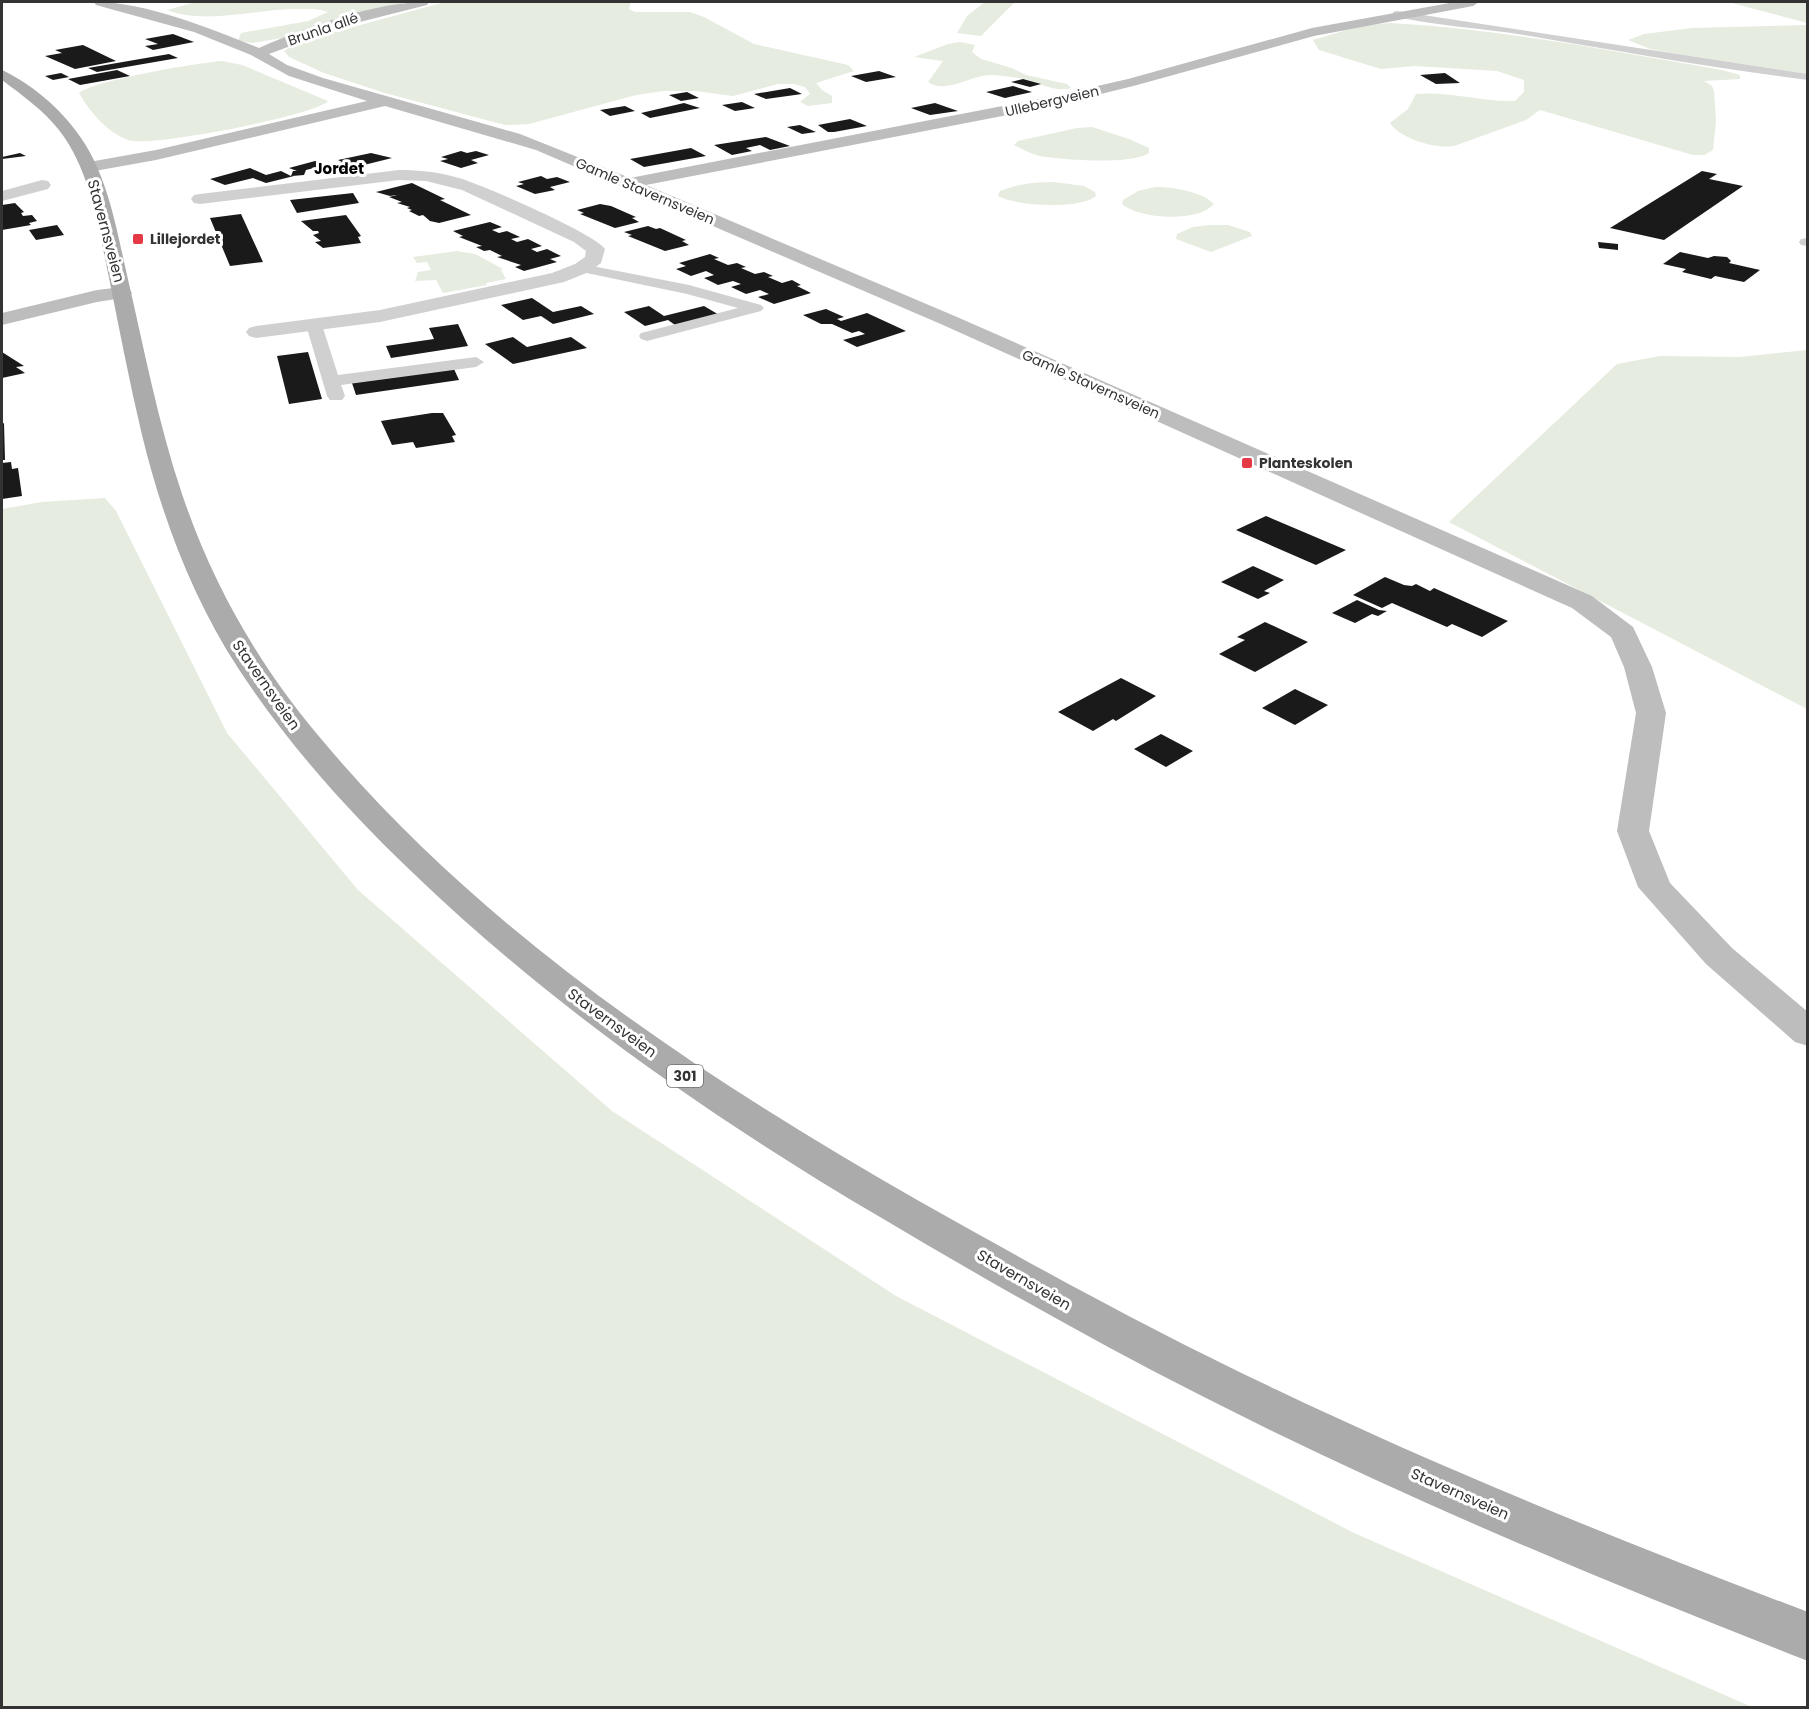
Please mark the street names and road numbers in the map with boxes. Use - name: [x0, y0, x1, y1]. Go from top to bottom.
- street label: Brunla allé: [285, 7, 361, 50]
- street label: Ullebergveien: [1003, 81, 1101, 121]
- street label: Gamle Stavernsveien: [572, 153, 718, 229]
- street label: Stavernsveien: [83, 177, 130, 285]
- street label: Gamle Stavernsveien: [1019, 345, 1163, 423]
- street label: Stavernsveien: [228, 635, 305, 734]
- street label: Stavernsveien: [563, 983, 661, 1062]
- road number: 301: [667, 1065, 703, 1087]
- street label: Stavernsveien: [973, 1244, 1075, 1315]
- street label: Stavernsveien: [1408, 1463, 1513, 1525]

